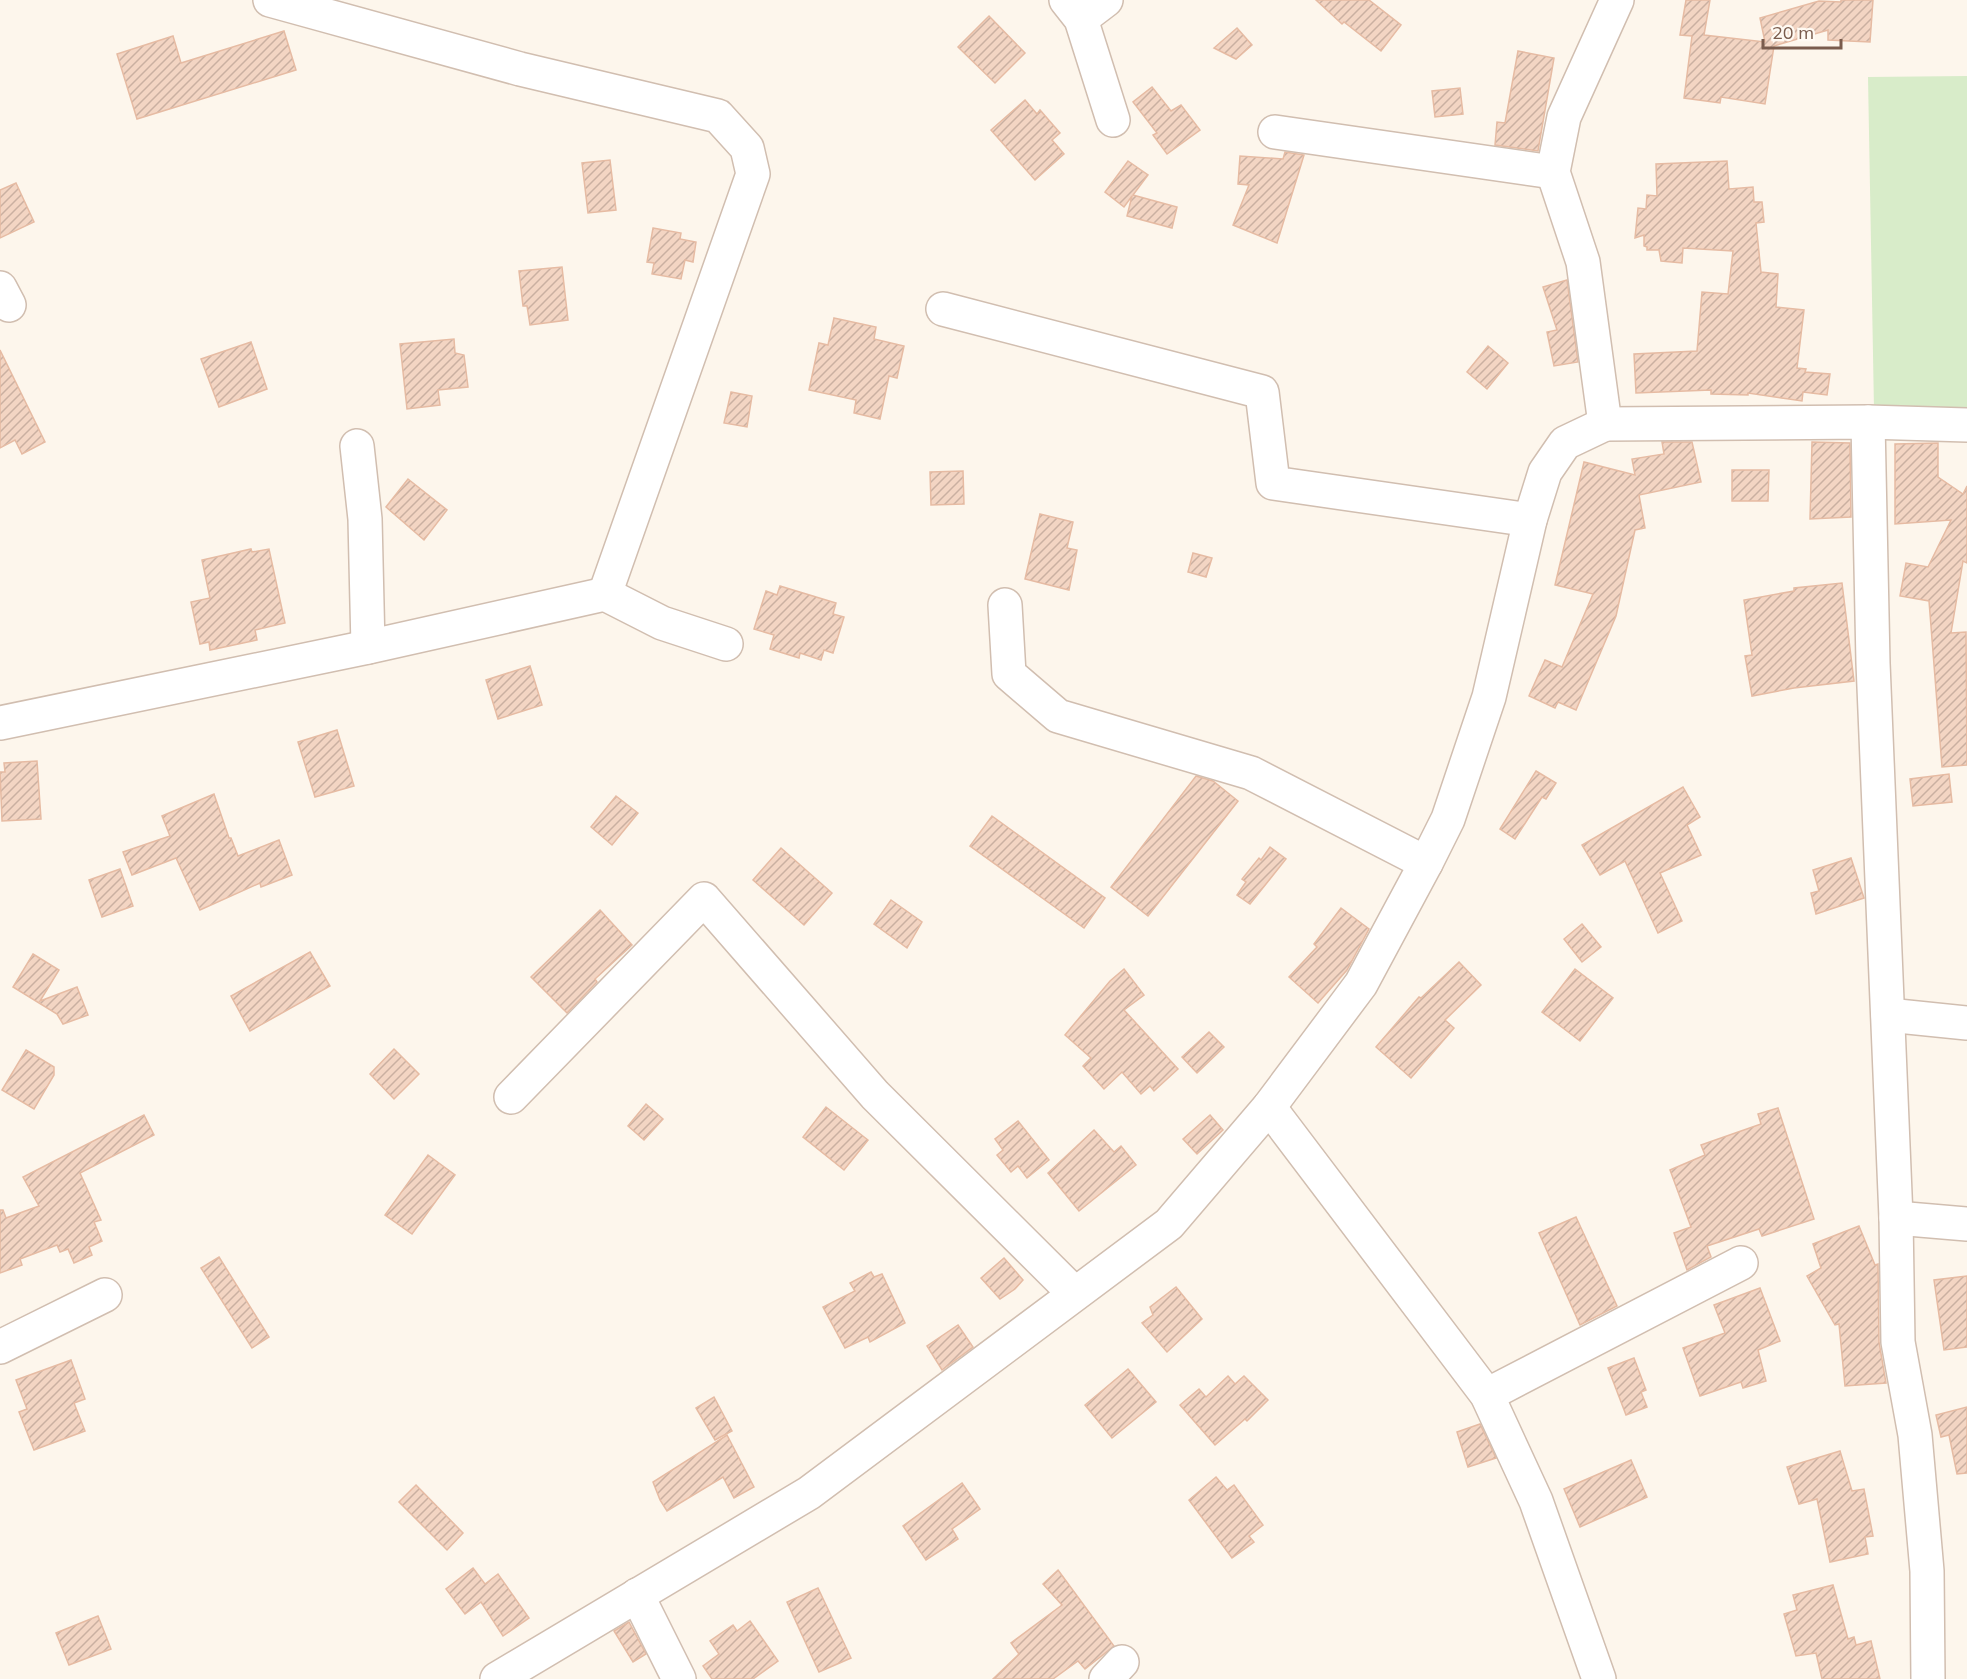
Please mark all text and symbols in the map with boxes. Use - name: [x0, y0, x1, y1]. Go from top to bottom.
- scale bar: [1763, 12, 1841, 50]
- text: 20 m: [1772, 21, 1814, 44]

